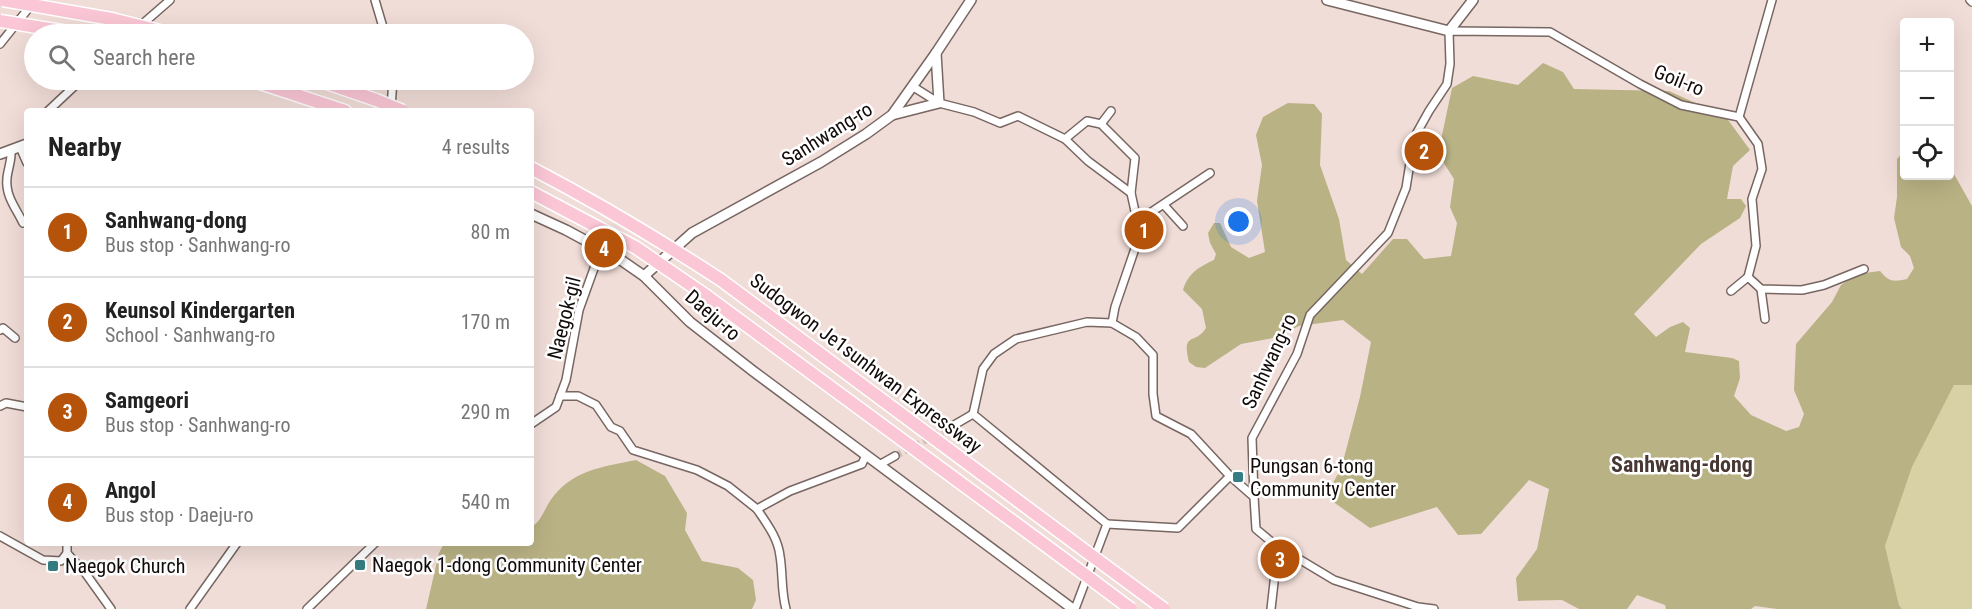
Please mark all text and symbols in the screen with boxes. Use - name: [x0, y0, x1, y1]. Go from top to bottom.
- map controls: [1900, 18, 1954, 180]
- button: +: [1900, 18, 1954, 72]
- search box: [24, 24, 534, 90]
- icon: search: [45, 41, 78, 74]
- text: Search here: [93, 45, 195, 70]
- street label: Goil-ro: [1650, 59, 1708, 101]
- button: −: [1900, 72, 1954, 126]
- street label: Sanhwang-ro: [777, 97, 877, 171]
- button: locate: [1900, 126, 1954, 180]
- pin: 2: [1404, 128, 1444, 174]
- text: Nearby: [48, 132, 122, 162]
- text: 4 results: [442, 135, 510, 159]
- your location: [1224, 207, 1253, 236]
- text: Sanhwang-dong: [105, 208, 247, 233]
- pin: 1: [1124, 208, 1164, 252]
- text: 1: [62, 220, 73, 244]
- text: 80 m: [471, 220, 510, 244]
- pin: 4: [584, 226, 624, 270]
- text: Bus stop · Sanhwang-ro: [105, 233, 290, 257]
- street label: Sudogwon Je1sunhwan Expressway: [745, 268, 987, 458]
- street label: Naegok-gil: [542, 274, 586, 362]
- street label: Daeju-ro: [680, 284, 746, 346]
- text: Keunsol Kindergarten: [105, 298, 295, 323]
- text: 2: [62, 310, 73, 334]
- text: 170 m: [461, 310, 510, 334]
- street label: Sanhwang-ro: [1237, 310, 1301, 412]
- text: School · Sanhwang-ro: [105, 323, 275, 347]
- text: Samgeori: [105, 388, 189, 413]
- text: 3: [62, 400, 73, 424]
- text: 290 m: [461, 400, 510, 424]
- text: Bus stop · Sanhwang-ro: [105, 413, 290, 437]
- district label: Sanhwang-dong: [1611, 452, 1753, 477]
- place label: Pungsan 6-tong Community Center: [1250, 454, 1396, 501]
- marker: Pungsan 6-tong Community Center: [1231, 470, 1245, 484]
- text: Angol: [105, 478, 156, 503]
- text: 4: [62, 490, 73, 514]
- text: 540 m: [461, 490, 510, 514]
- text: Bus stop · Daeju-ro: [105, 503, 254, 527]
- pin: 3: [1260, 536, 1300, 582]
- place label: Naegok 1-dong Community Center: [372, 553, 642, 577]
- place label: Naegok Church: [65, 554, 185, 578]
- marker: Naegok 1-dong Community Center: [353, 558, 367, 572]
- marker: Naegok Church: [46, 559, 60, 573]

